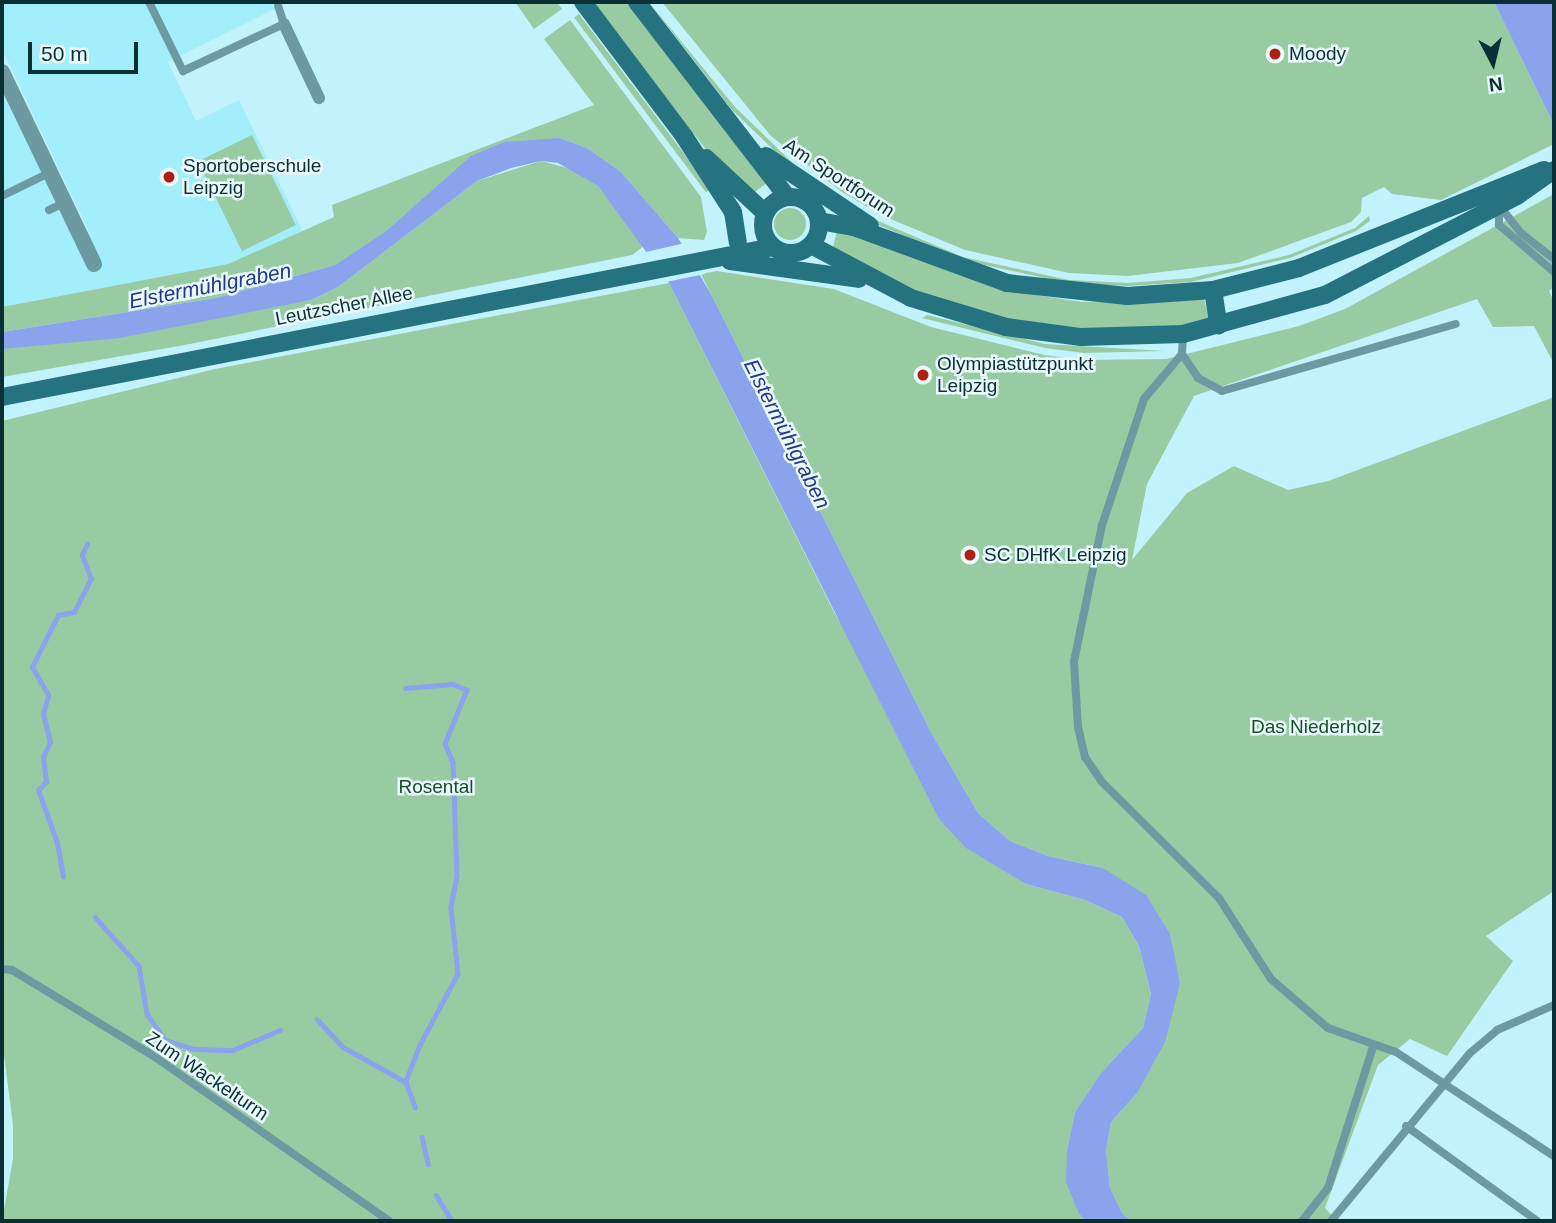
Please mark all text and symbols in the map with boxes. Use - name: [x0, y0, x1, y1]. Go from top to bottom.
- scale bar: [32, 28, 142, 72]
- north arrow: [1458, 28, 1528, 98]
- text: 50 m: [41, 42, 88, 65]
- place label: Moody: [1289, 43, 1346, 65]
- marker: Moody: [1267, 46, 1283, 62]
- text: N: [1488, 73, 1504, 96]
- street label: Am Sportforum: [779, 134, 899, 222]
- place label: Sportoberschule Leipzig: [183, 155, 321, 199]
- marker: Sportoberschule Leipzig: [161, 169, 177, 185]
- water label: Elstermühlgraben: [127, 258, 293, 314]
- street label: Leutzscher Allee: [273, 281, 415, 331]
- place label: Olympiastützpunkt Leipzig: [937, 353, 1093, 397]
- water label: Elstermühlgraben: [738, 355, 836, 513]
- marker: Olympiastützpunkt Leipzig: [915, 367, 931, 383]
- place label: SC DHfK Leipzig: [984, 544, 1127, 566]
- marker: SC DHfK Leipzig: [962, 547, 978, 563]
- park label: Das Niederholz: [1251, 716, 1381, 738]
- park label: Rosental: [399, 776, 473, 798]
- street label: Zum Wackelturm: [141, 1027, 273, 1125]

